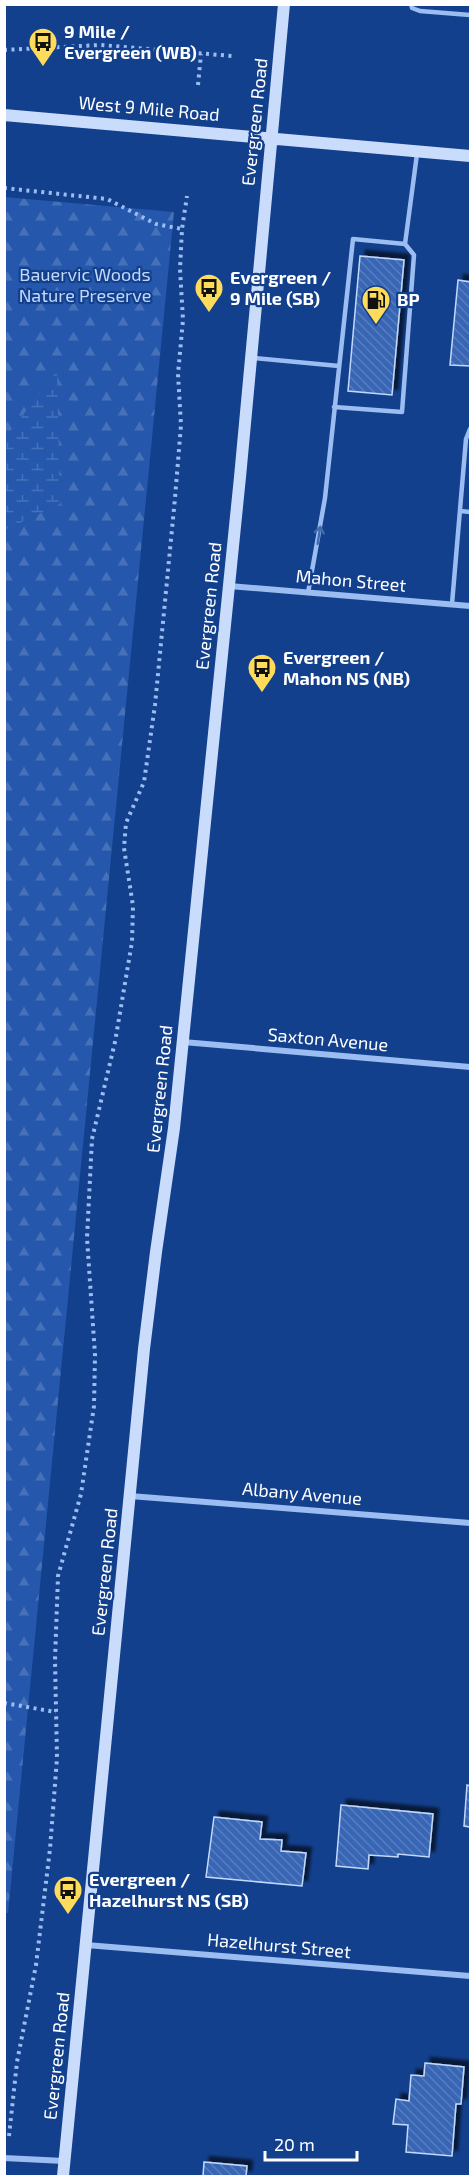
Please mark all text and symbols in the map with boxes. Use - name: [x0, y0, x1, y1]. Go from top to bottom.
- place label: 9 Mile / Evergreen (WB): [64, 20, 197, 63]
- bus stop icon: 9 Mile / Evergreen (WB): [27, 26, 59, 68]
- street label: Evergreen Road: [236, 57, 272, 187]
- street label: West 9 Mile Road: [78, 91, 221, 125]
- park label: Bauervic Woods Nature Preserve: [19, 263, 151, 306]
- place label: Evergreen / 9 Mile (SB): [230, 266, 331, 309]
- bus stop icon: Evergreen / 9 Mile (SB): [193, 272, 225, 314]
- fuel station icon: BP: [360, 284, 392, 326]
- place label: BP: [397, 288, 420, 310]
- one-way arrow: [314, 526, 325, 546]
- street label: Evergreen Road: [190, 541, 226, 671]
- street label: Mahon Street: [295, 564, 407, 596]
- place label: Evergreen / Mahon NS (NB): [283, 646, 410, 689]
- bus stop icon: Evergreen / Mahon NS (NB): [246, 652, 278, 694]
- street label: Saxton Avenue: [267, 1023, 389, 1055]
- street label: Evergreen Road: [141, 1024, 177, 1154]
- street label: Albany Avenue: [241, 1477, 363, 1509]
- street label: Evergreen Road: [86, 1507, 122, 1637]
- place label: Evergreen / Hazelhurst NS (SB): [89, 1868, 249, 1911]
- bus stop icon: Evergreen / Hazelhurst NS (SB): [52, 1874, 84, 1916]
- street label: Hazelhurst Street: [206, 1928, 352, 1962]
- street label: Evergreen Road: [38, 1991, 74, 2121]
- scale bar: [265, 2124, 356, 2162]
- text: 20 m: [274, 2133, 315, 2155]

